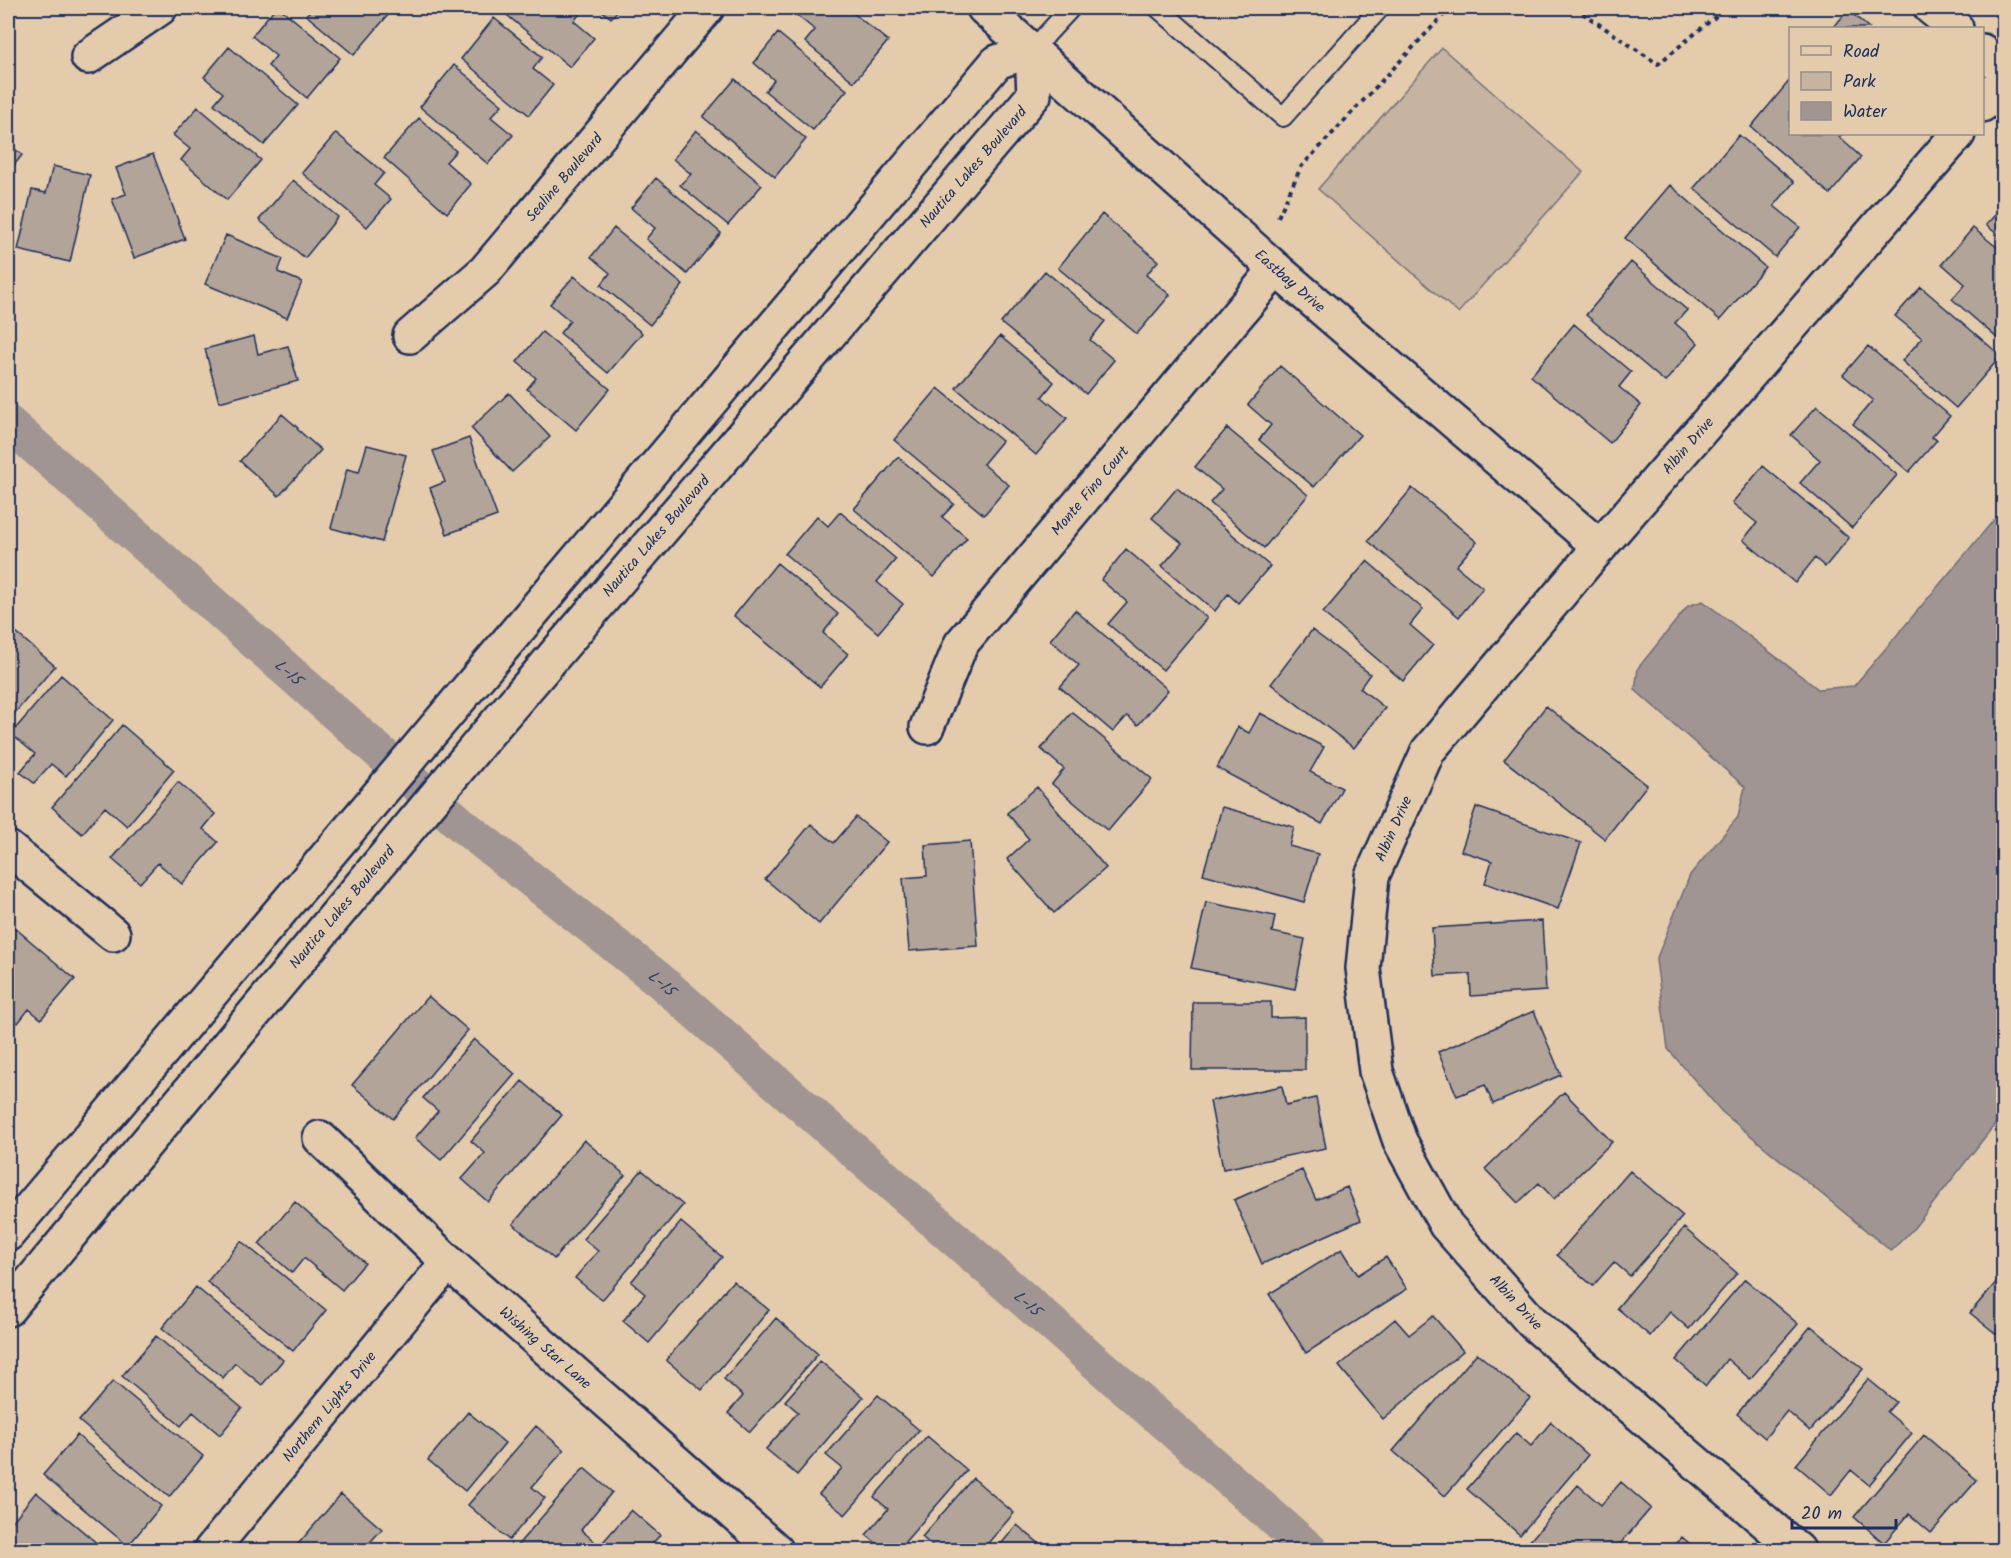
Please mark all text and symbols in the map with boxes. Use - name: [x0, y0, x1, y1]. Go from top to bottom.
- legend: [1789, 27, 1984, 135]
- text: Road: [1843, 38, 1880, 67]
- text: Park: [1843, 68, 1876, 97]
- text: Water: [1843, 98, 1888, 127]
- street label: Nautica Lakes Boulevard: [914, 101, 1034, 234]
- street label: Sealine Boulevard: [520, 128, 610, 228]
- street label: Eastbay Drive: [1248, 244, 1330, 319]
- street label: Albin Drive: [1657, 412, 1721, 480]
- street label: Monte Fino Court: [1046, 441, 1136, 542]
- street label: Nautica Lakes Boulevard: [597, 470, 717, 603]
- water label: L-15: [268, 654, 310, 695]
- street label: Albin Drive: [1369, 792, 1419, 866]
- street label: Nautica Lakes Boulevard: [284, 840, 402, 975]
- water label: L-15: [642, 964, 684, 1006]
- street label: Albin Drive: [1483, 1269, 1548, 1336]
- water label: L-15: [1007, 1285, 1049, 1326]
- street label: Wishing Star Lane: [493, 1301, 597, 1396]
- street label: Northern Lights Drive: [277, 1346, 383, 1468]
- scale bar: [1792, 1492, 1896, 1530]
- text: 20 m: [1801, 1500, 1842, 1529]

